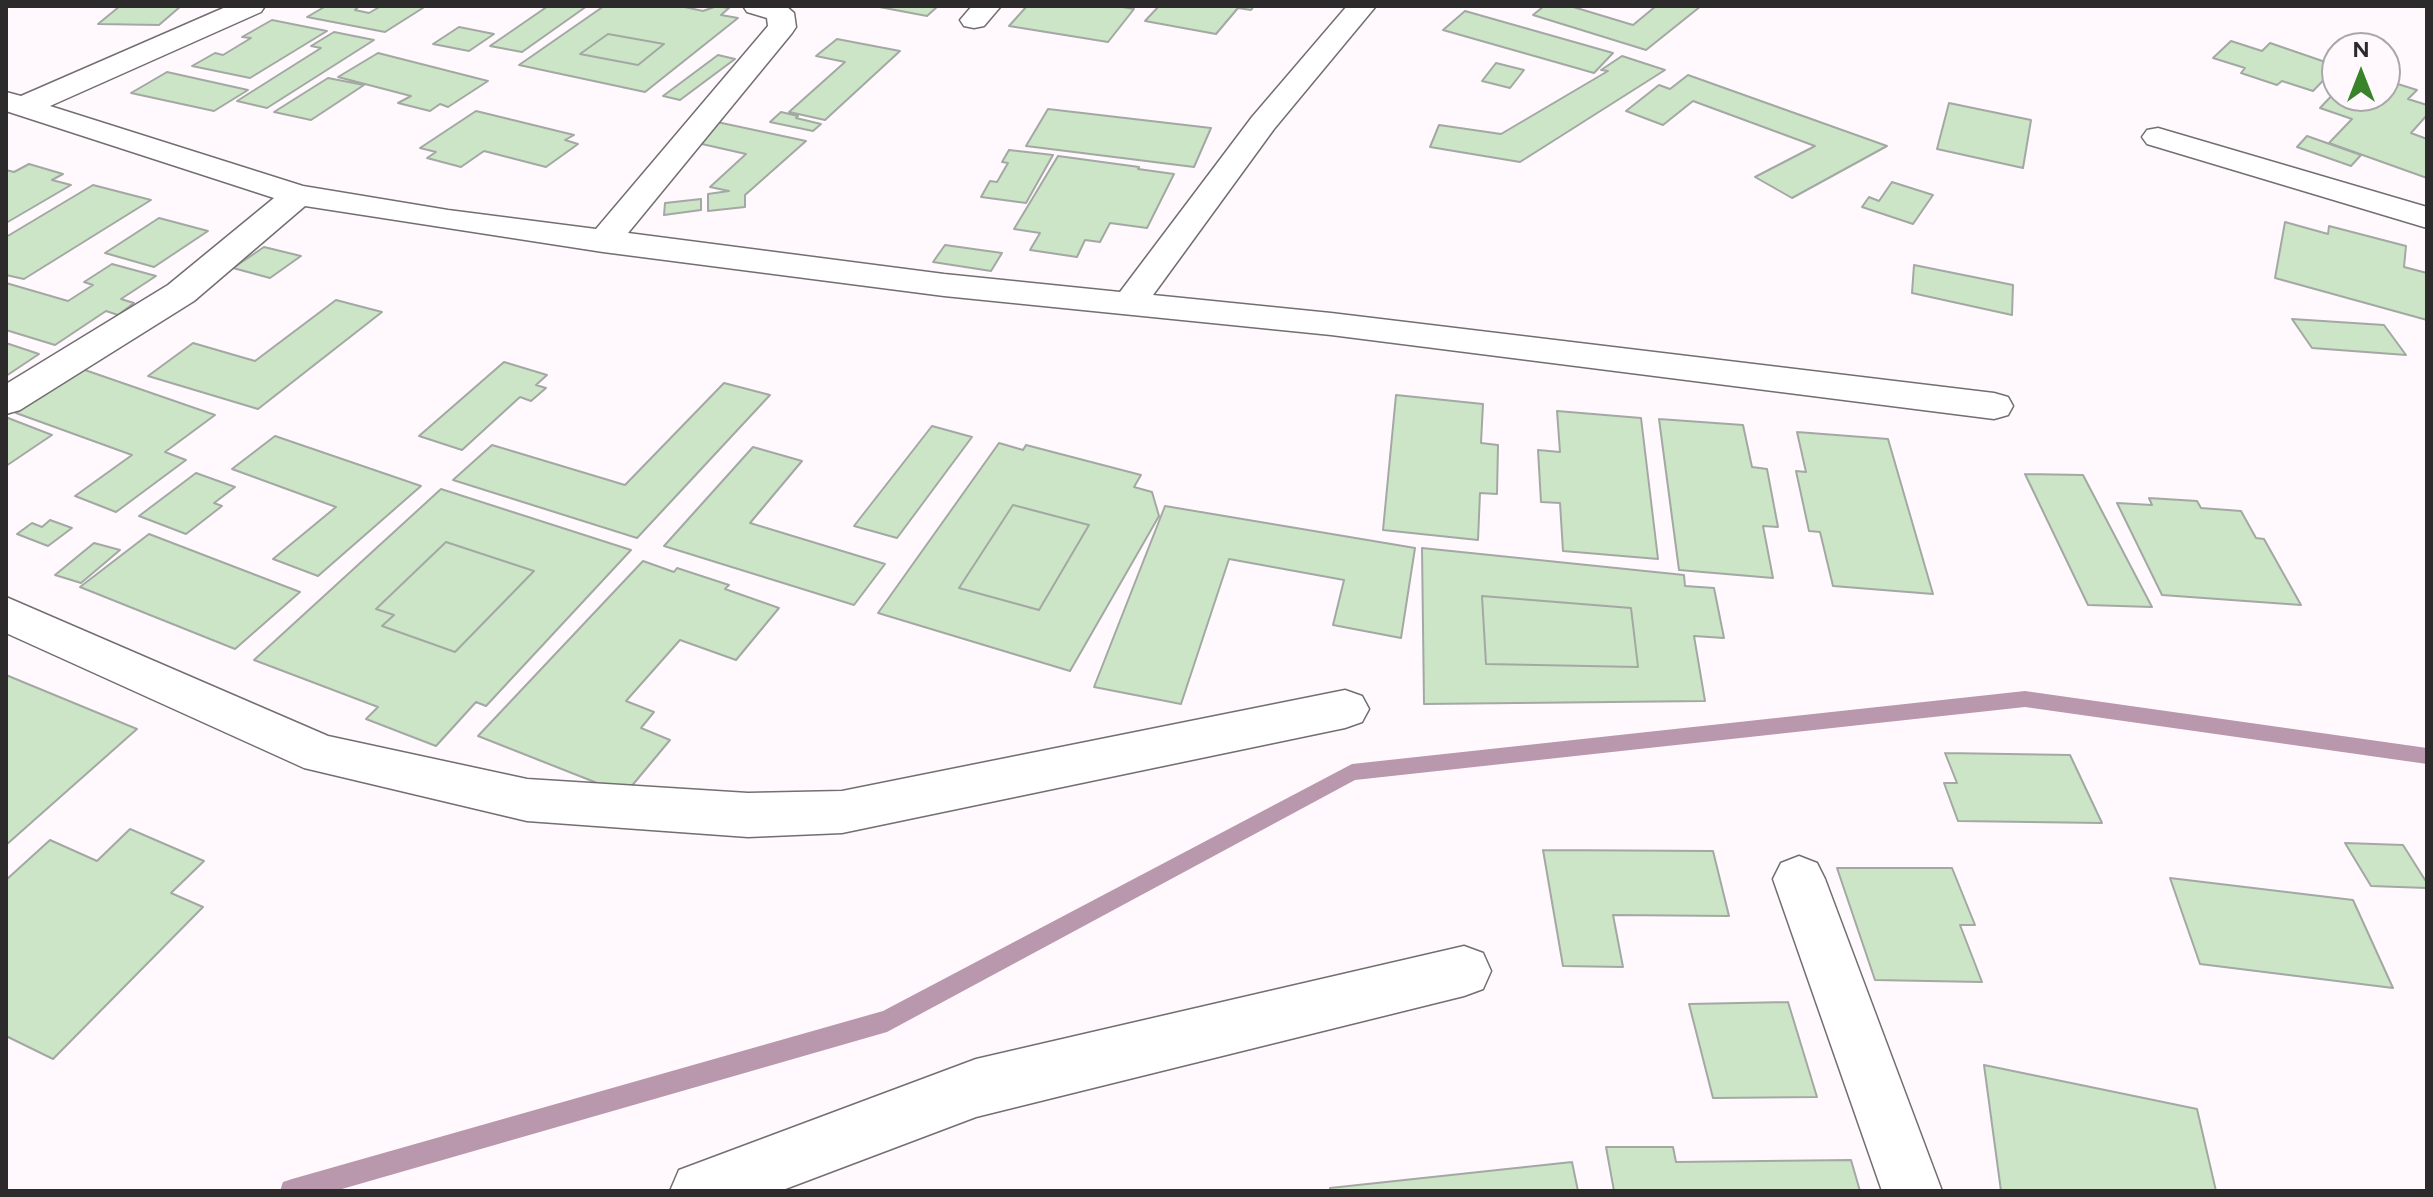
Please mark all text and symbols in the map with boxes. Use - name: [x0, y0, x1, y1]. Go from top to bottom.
- north arrow: [2321, 32, 2401, 112]
- text: N: [2352, 36, 2370, 63]

